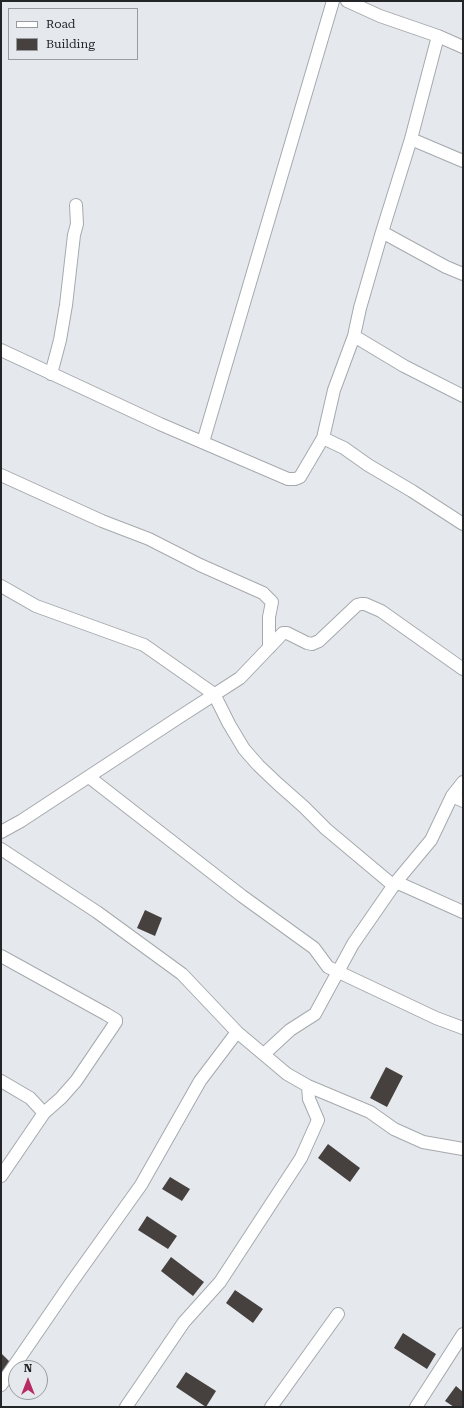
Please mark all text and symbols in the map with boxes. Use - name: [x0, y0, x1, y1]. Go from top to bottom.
- legend: [8, 8, 138, 60]
- text: Road: [46, 17, 75, 31]
- text: Building: [46, 37, 95, 51]
- north arrow: [8, 1360, 48, 1400]
- text: N: [24, 1362, 32, 1375]

